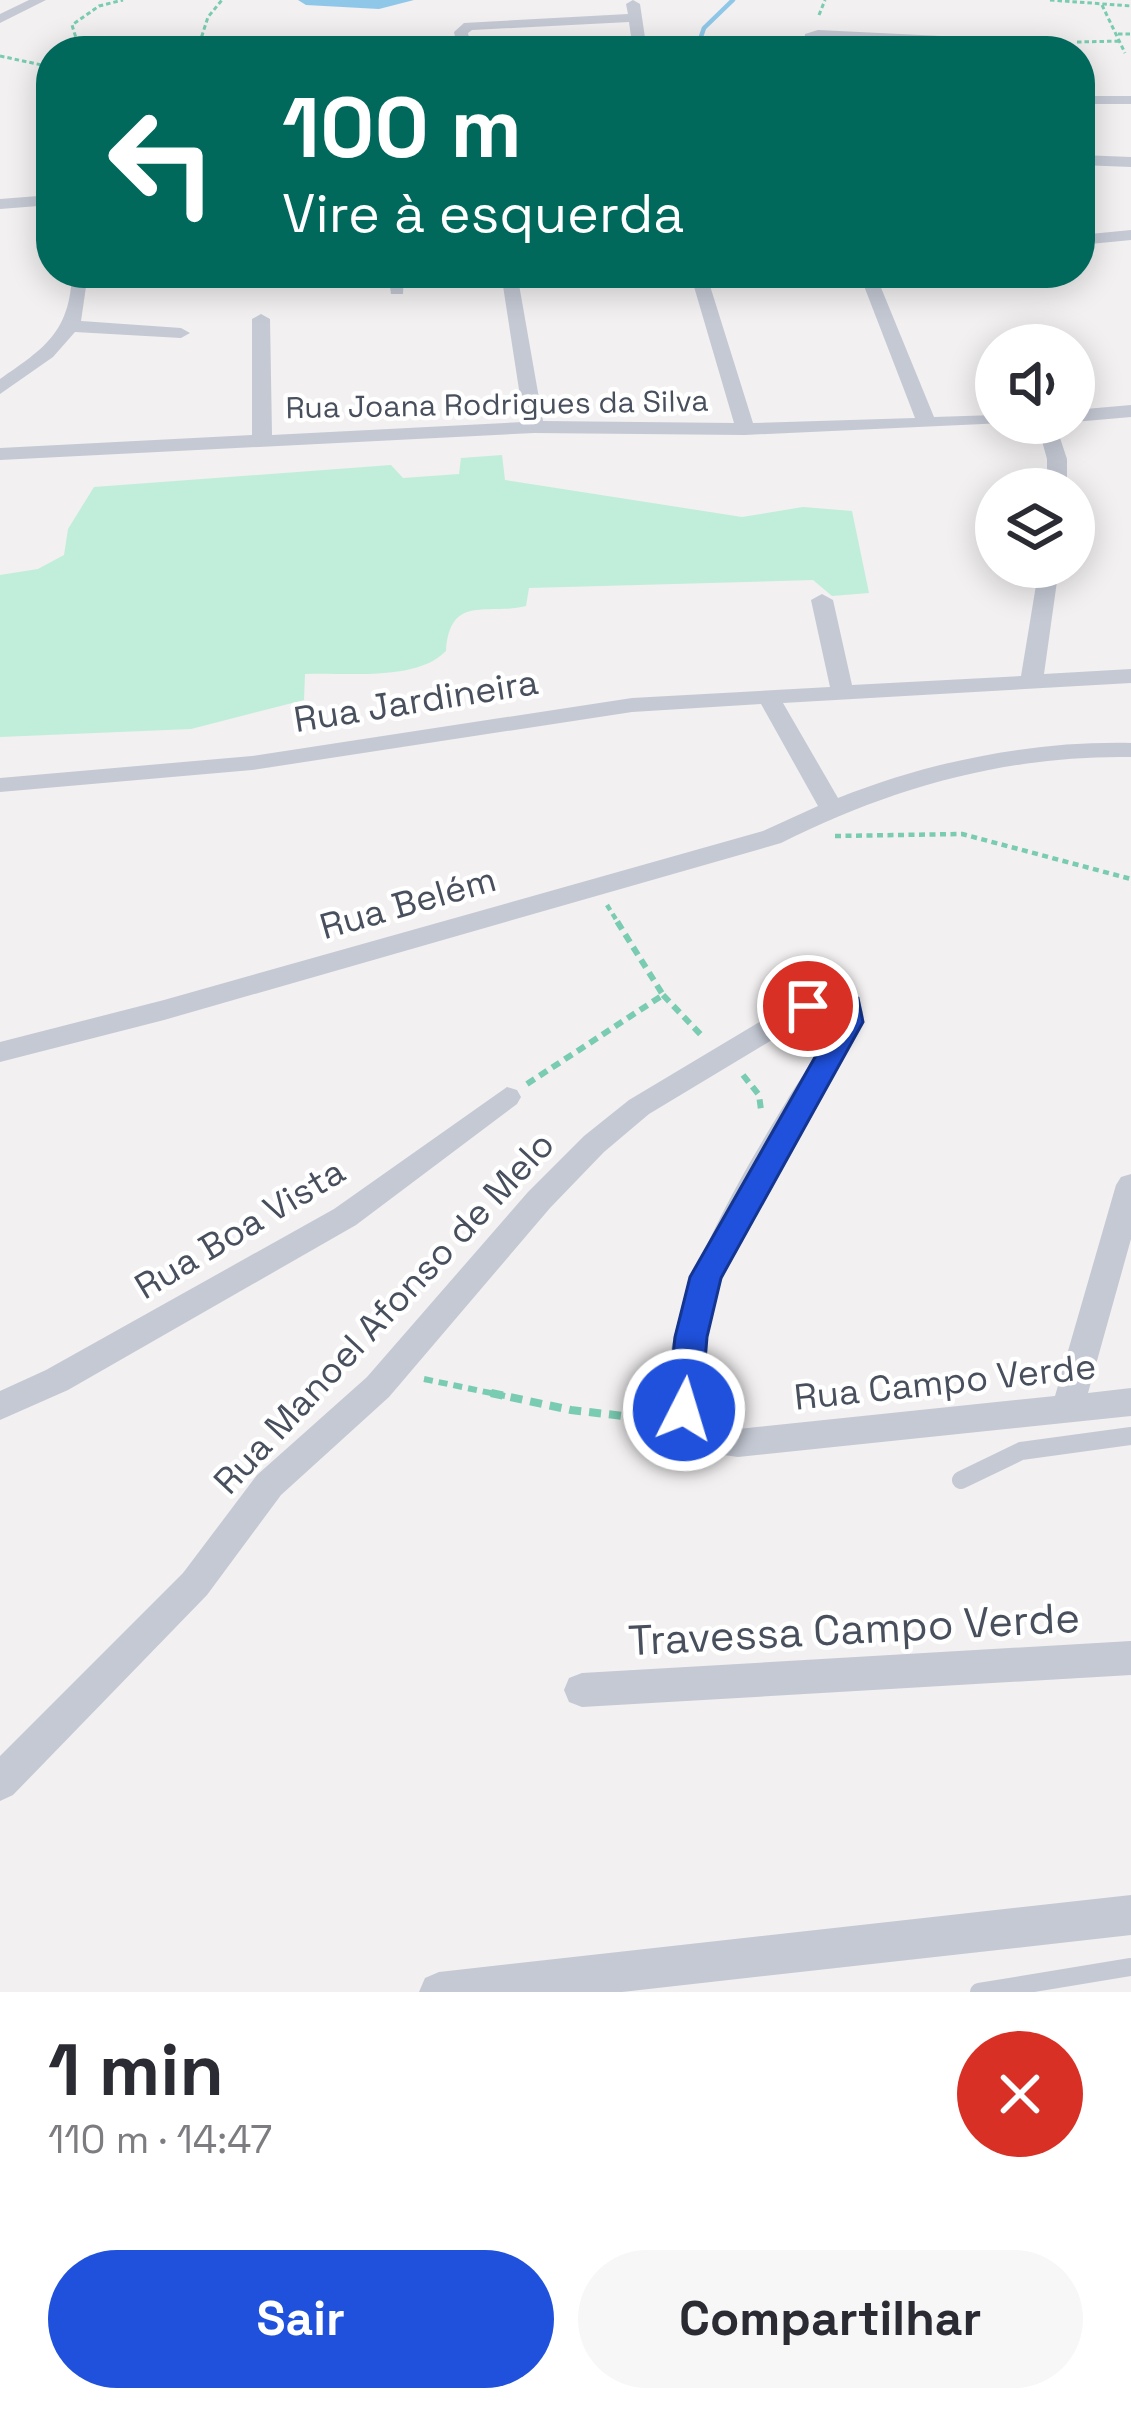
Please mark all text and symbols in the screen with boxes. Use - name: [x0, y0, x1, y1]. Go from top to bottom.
- text: 100 m: [282, 74, 522, 182]
- icon: left: [84, 84, 240, 240]
- text: Vire à esquerda: [282, 179, 684, 248]
- map controls: [975, 324, 1095, 588]
- button: sound: [975, 324, 1095, 444]
- street label: Rua Joana Rodrigues da Silva: [285, 381, 709, 427]
- button: layers: [975, 468, 1095, 588]
- street label: Rua Jardineira: [291, 659, 541, 743]
- street label: Rua Belém: [315, 856, 501, 950]
- pin: [757, 955, 859, 1057]
- icon: arrive: [775, 973, 841, 1039]
- street label: Rua Manoel Afonso de Melo: [204, 1122, 564, 1504]
- street label: Rua Boa Vista: [127, 1148, 353, 1310]
- street label: Rua Campo Verde: [792, 1343, 1098, 1421]
- position arrow: [621, 1347, 747, 1473]
- street label: Travessa Campo Verde: [627, 1591, 1081, 1667]
- text: 1 min: [48, 2024, 224, 2116]
- button: close: [957, 2031, 1083, 2157]
- text: 110 m · 14:47: [48, 2115, 272, 2164]
- button: Sair: [48, 2250, 554, 2388]
- button: Compartilhar: [578, 2250, 1083, 2388]

